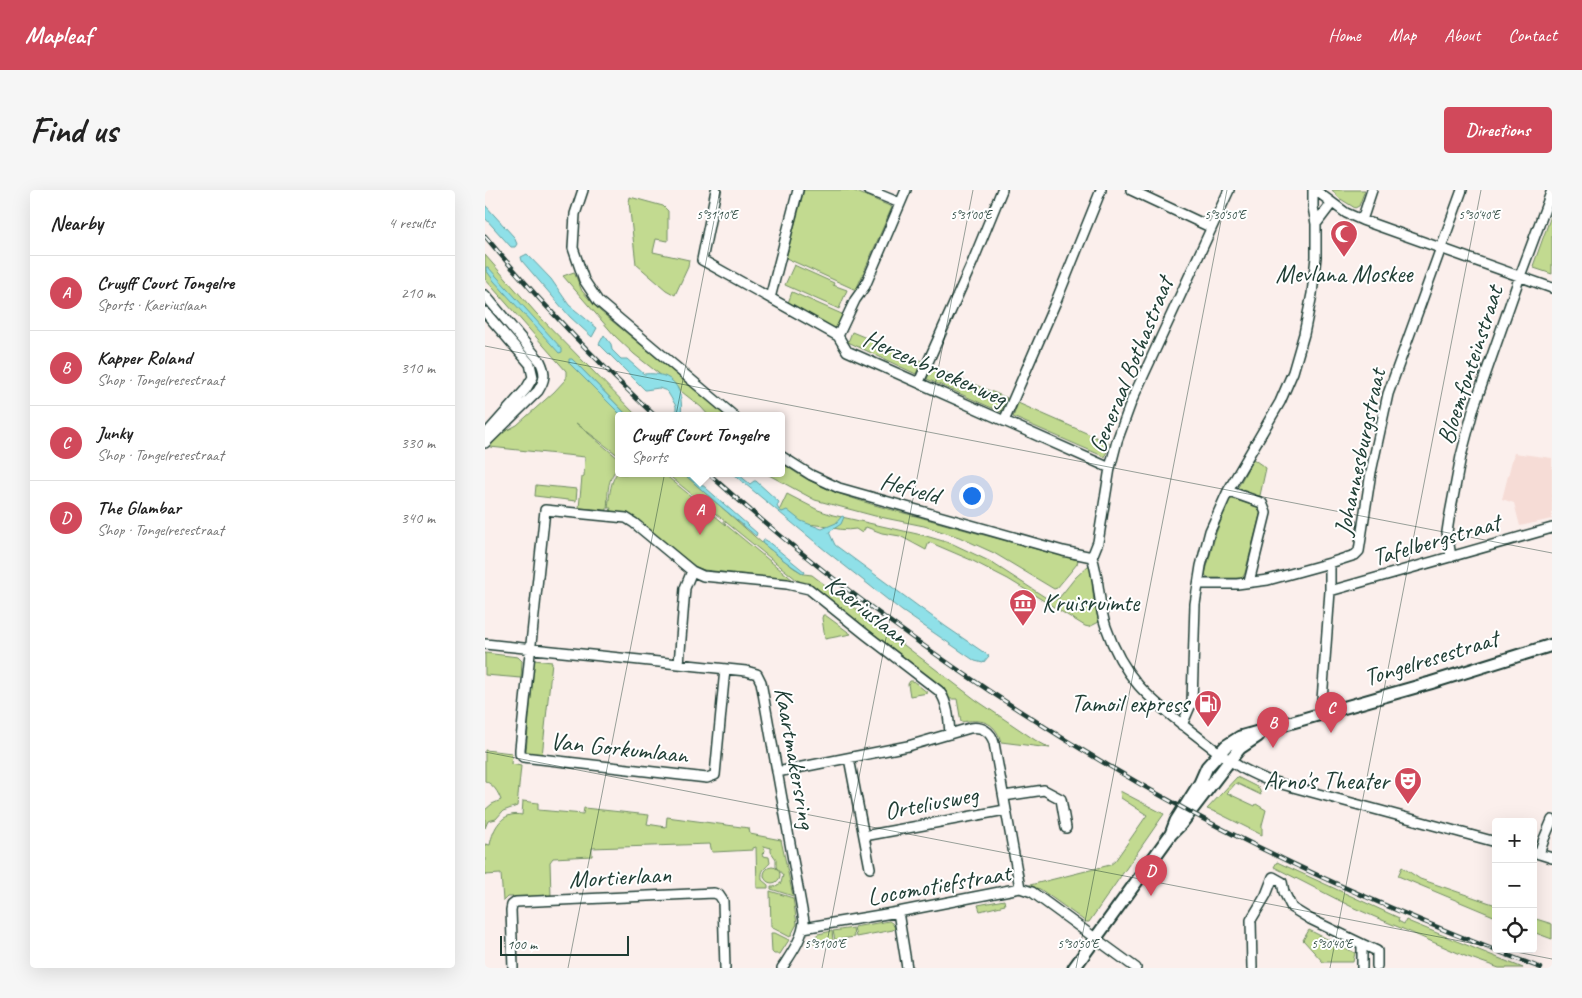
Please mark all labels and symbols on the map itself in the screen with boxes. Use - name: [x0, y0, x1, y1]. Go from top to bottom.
- text: 5°31'10"E: [697, 207, 739, 223]
- text: 5°31'00"E: [951, 207, 993, 223]
- text: 5°30'50"E: [1205, 207, 1247, 223]
- text: 5°30'40"E: [1459, 207, 1501, 223]
- mosque icon: Mevlana Moskee: [1329, 219, 1359, 258]
- place label: Mevlana Moskee: [1276, 258, 1414, 290]
- street label: Generaal Bothastraat: [1081, 269, 1182, 458]
- street label: Bloemfonteinstraat: [1429, 279, 1511, 448]
- street label: Herzenbroekenweg: [858, 322, 1014, 415]
- street label: Johannesburgstraat: [1327, 363, 1394, 539]
- street label: Hefveld: [877, 464, 947, 513]
- your location: [959, 483, 985, 509]
- pin: A: [684, 494, 716, 535]
- street label: Tafelbergstraat: [1368, 505, 1507, 574]
- street label: Kaeriuslaan: [819, 567, 916, 653]
- place label: Kruisruimte: [1042, 587, 1141, 619]
- museum icon: Kruisruimte: [1008, 588, 1038, 627]
- street label: Tongelresestraat: [1360, 621, 1506, 694]
- street label: Kaartmakersring: [767, 685, 824, 833]
- place label: Tamoil express: [1071, 688, 1191, 720]
- fuel station icon: Tamoil express: [1193, 689, 1223, 728]
- pin: C: [1315, 692, 1347, 733]
- pin: B: [1257, 707, 1289, 748]
- street label: Van Gorkumlaan: [549, 725, 691, 771]
- place label: Arno's Theater: [1264, 765, 1392, 797]
- theatre icon: Arno's Theater: [1393, 766, 1423, 805]
- street label: Orteliusweg: [882, 778, 982, 828]
- pin: D: [1135, 855, 1167, 896]
- street label: Locomotiefstraat: [865, 856, 1016, 913]
- street label: Mortierlaan: [568, 858, 673, 896]
- scale bar: [500, 933, 629, 956]
- text: 5°31'00"E: [805, 936, 847, 952]
- text: 5°30'50"E: [1058, 936, 1100, 952]
- text: 5°30'40"E: [1312, 936, 1354, 952]

